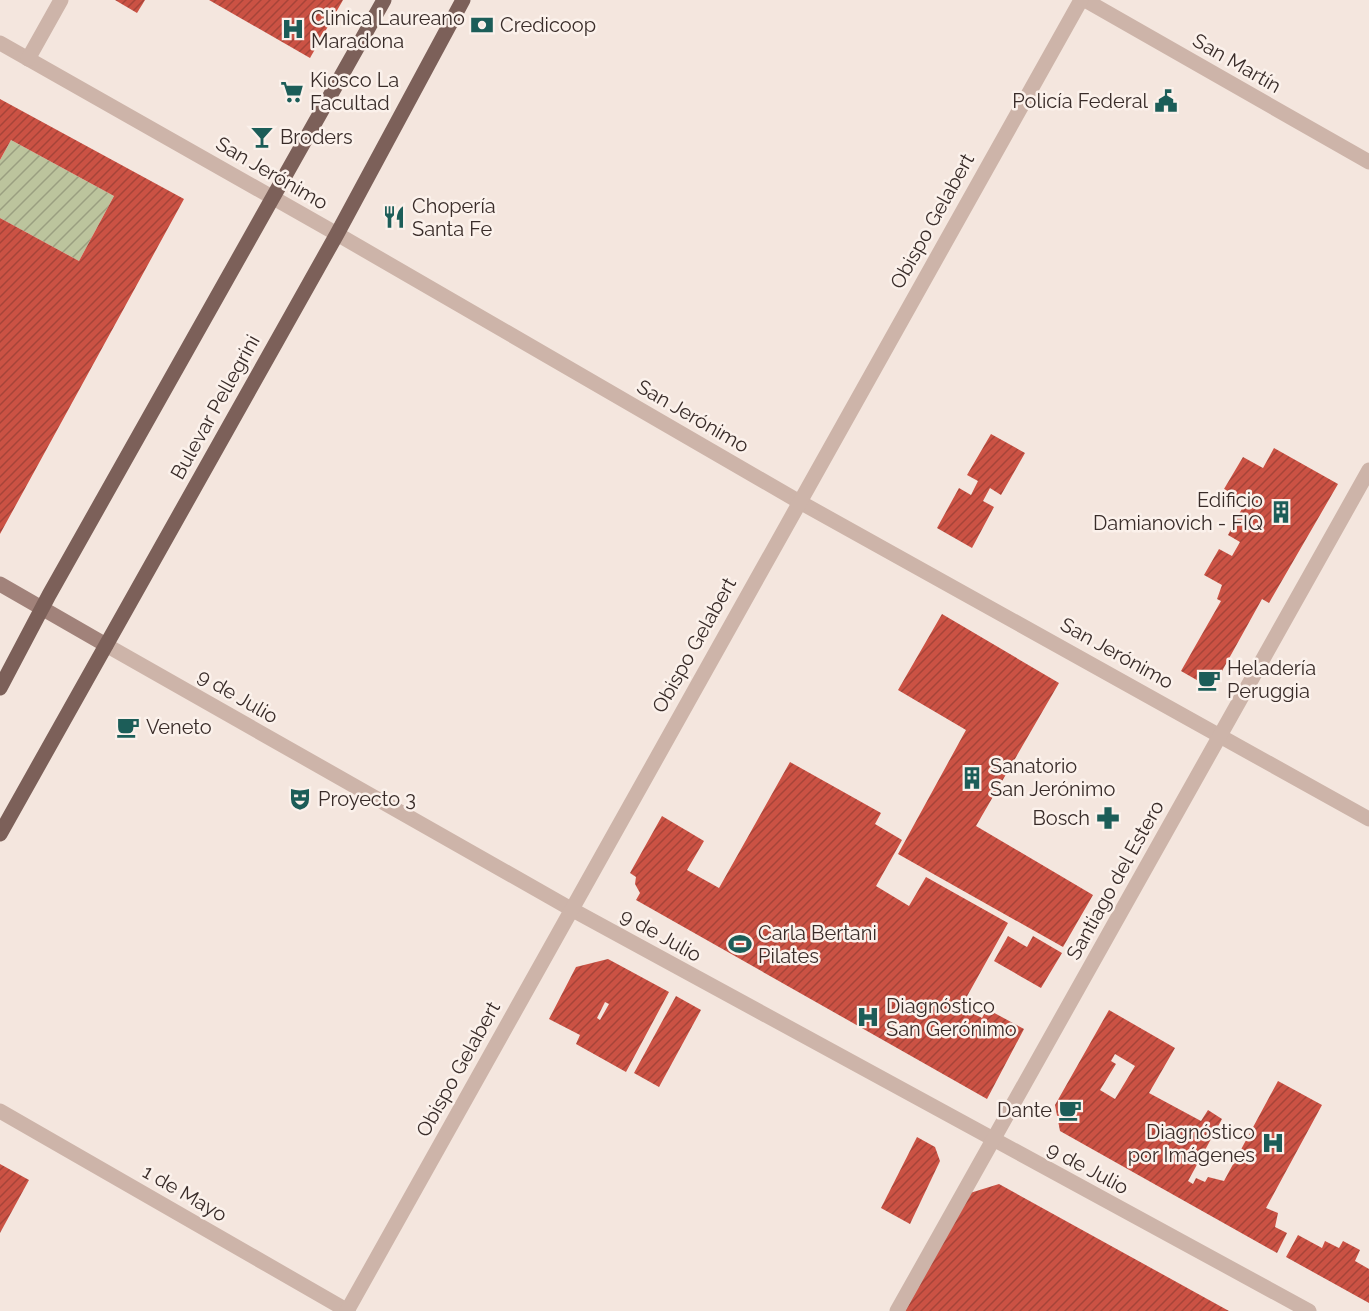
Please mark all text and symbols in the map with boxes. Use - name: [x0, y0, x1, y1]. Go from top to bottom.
- place label: Clinica Laureano Maradona: [311, 6, 465, 53]
- bank icon: Credicoop: [469, 12, 495, 38]
- place label: Credicoop: [500, 13, 596, 37]
- hospital icon: Clinica Laureano Maradona: [280, 16, 306, 42]
- street label: San Martín: [1189, 28, 1285, 98]
- place label: Kiosco La Facultad: [310, 68, 399, 115]
- supermarket icon: Kiosco La Facultad: [279, 79, 305, 105]
- public building icon: Policía Federal: [1153, 88, 1179, 114]
- place label: Policía Federal: [1012, 89, 1149, 113]
- bar icon: Broders: [249, 124, 275, 150]
- place label: Broders: [280, 125, 353, 149]
- street label: San Jerónimo: [212, 131, 332, 215]
- street label: Obispo Gelabert: [885, 149, 979, 293]
- place label: Chopería Santa Fe: [412, 194, 496, 241]
- restaurant icon: Chopería Santa Fe: [381, 204, 407, 230]
- street label: Bulevar Pellegrini: [165, 331, 265, 483]
- street label: San Jerónimo: [633, 374, 753, 458]
- place label: Edificio Damianovich - FIQ: [1093, 488, 1263, 535]
- building icon: Edificio Damianovich - FIQ: [1268, 499, 1294, 525]
- street label: Obispo Gelabert: [647, 573, 741, 717]
- street label: San Jerónimo: [1056, 612, 1178, 694]
- place label: Heladería Peruggia: [1227, 656, 1316, 703]
- street label: 9 de Julio: [194, 663, 282, 729]
- cafe icon: Heladería Peruggia: [1196, 667, 1222, 693]
- cafe icon: Veneto: [115, 714, 141, 740]
- place label: Veneto: [146, 715, 212, 739]
- place label: Sanatorio San Jerónimo: [990, 754, 1115, 801]
- building icon: Sanatorio San Jerónimo: [959, 765, 985, 791]
- theatre icon: Proyecto 3: [287, 786, 313, 812]
- place label: Proyecto 3: [318, 787, 416, 811]
- street label: Santiago del Estero: [1061, 796, 1169, 964]
- pharmacy icon: Bosch: [1095, 805, 1121, 831]
- place label: Bosch: [1032, 806, 1090, 830]
- street label: 9 de Julio: [616, 903, 706, 967]
- place label: Carla Bertani Pilates: [758, 921, 877, 968]
- sports icon: Carla Bertani Pilates: [727, 931, 753, 957]
- place label: Diagnóstico San Gerónimo: [886, 994, 1017, 1041]
- street label: Obispo Gelabert: [411, 997, 505, 1141]
- hospital icon: Diagnóstico San Gerónimo: [855, 1004, 881, 1030]
- cafe icon: Dante: [1057, 1097, 1083, 1123]
- place label: Dante: [997, 1098, 1052, 1122]
- place label: Diagnóstico por Imágenes: [1128, 1120, 1255, 1167]
- hospital icon: Diagnóstico por Imágenes: [1260, 1130, 1286, 1156]
- street label: 9 de Julio: [1043, 1137, 1133, 1199]
- street label: 1 de Mayo: [139, 1159, 231, 1227]

